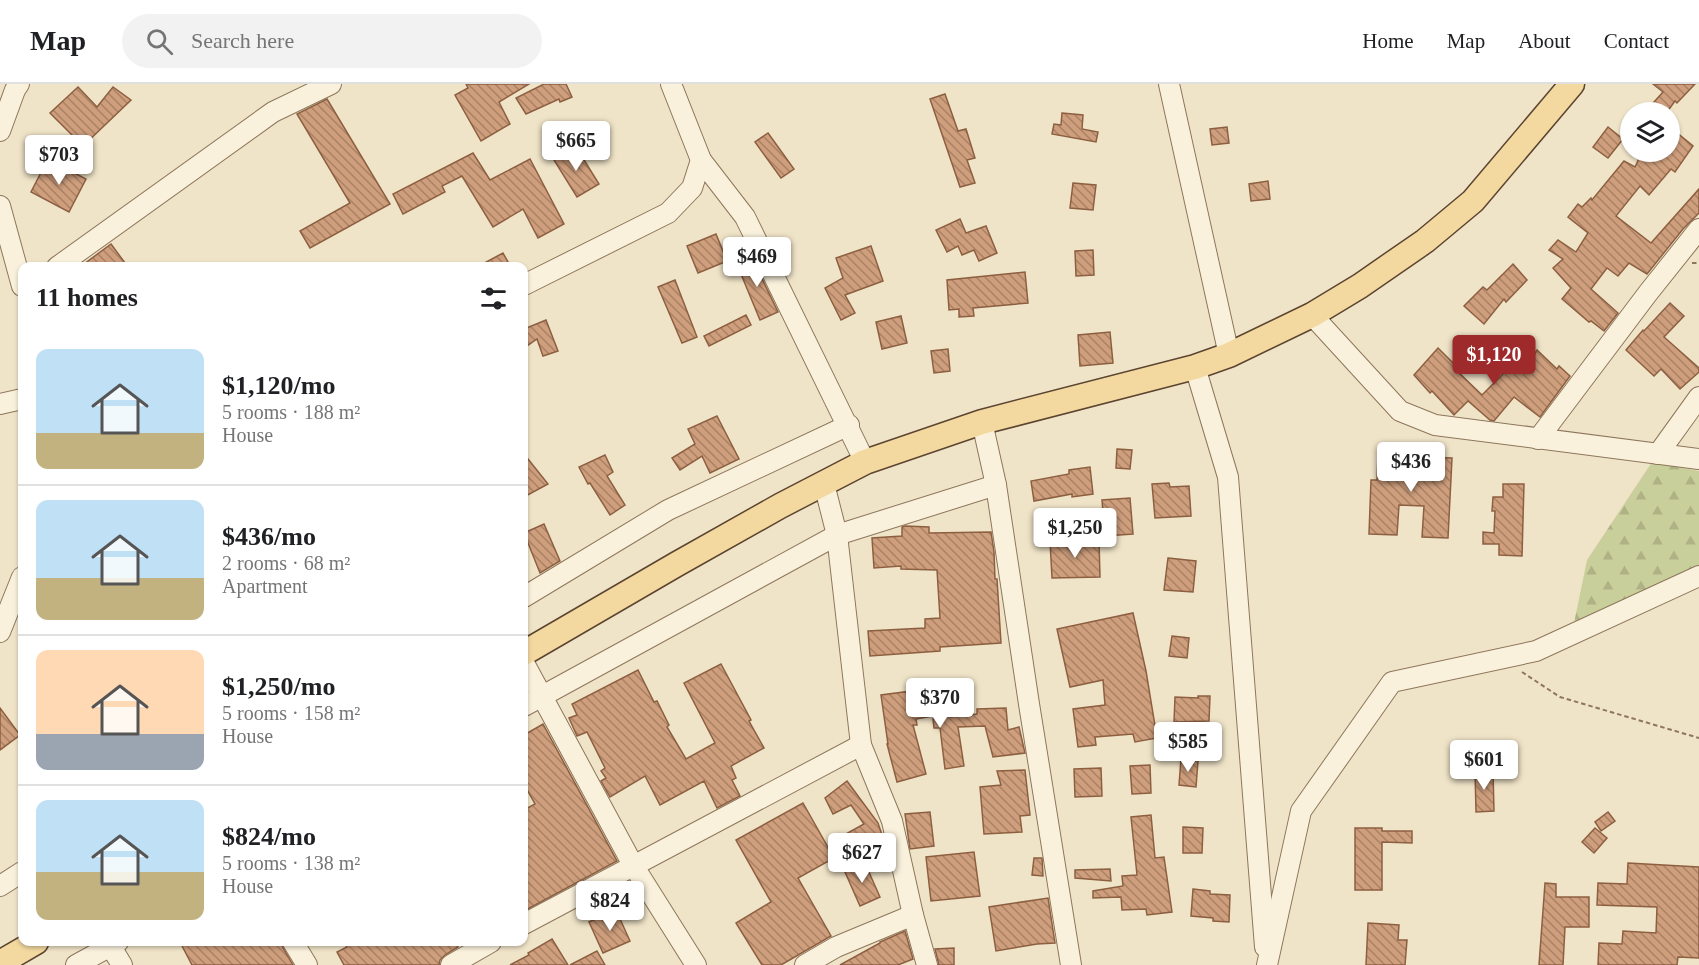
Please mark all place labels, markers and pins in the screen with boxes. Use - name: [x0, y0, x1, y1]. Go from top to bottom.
- pin: $665: [540, 121, 612, 172]
- pin: $703: [23, 135, 95, 186]
- pin: $469: [721, 237, 793, 288]
- pin: $1,120: [1445, 335, 1543, 386]
- pin: $436: [1375, 442, 1447, 493]
- pin: $1,250: [1026, 508, 1124, 559]
- pin: $370: [904, 678, 976, 729]
- pin: $585: [1152, 722, 1224, 773]
- pin: $601: [1448, 740, 1520, 791]
- pin: $627: [826, 833, 898, 884]
- pin: $824: [574, 881, 646, 932]

